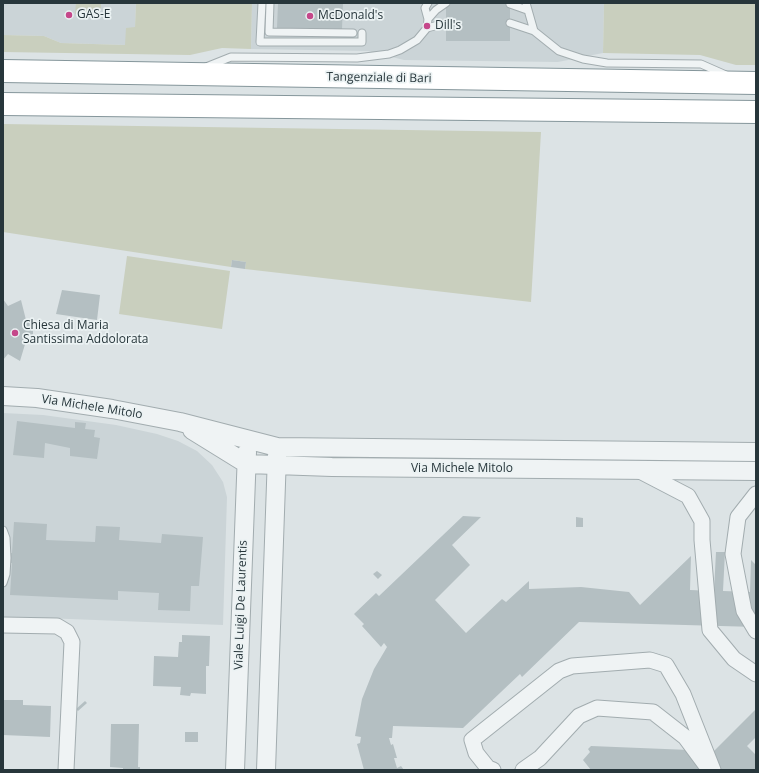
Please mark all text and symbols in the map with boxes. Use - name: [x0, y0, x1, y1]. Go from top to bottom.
- place label: GAS-E: [77, 8, 110, 22]
- place label: McDonald's: [318, 9, 383, 23]
- marker: GAS-E: [64, 10, 74, 20]
- marker: McDonald's: [305, 11, 315, 21]
- place label: Dill's: [435, 19, 461, 33]
- marker: Dill's: [422, 21, 432, 31]
- street label: Tangenziale di Bari: [326, 70, 432, 86]
- place label: Chiesa di Maria Santissima Addolorata: [23, 319, 149, 347]
- marker: Chiesa di Maria Santissima Addolorata: [10, 328, 20, 338]
- street label: Via Michele Mitolo: [40, 392, 144, 422]
- street label: Via Michele Mitolo: [411, 462, 513, 476]
- street label: Viale Luigi De Laurentis: [232, 540, 250, 670]

